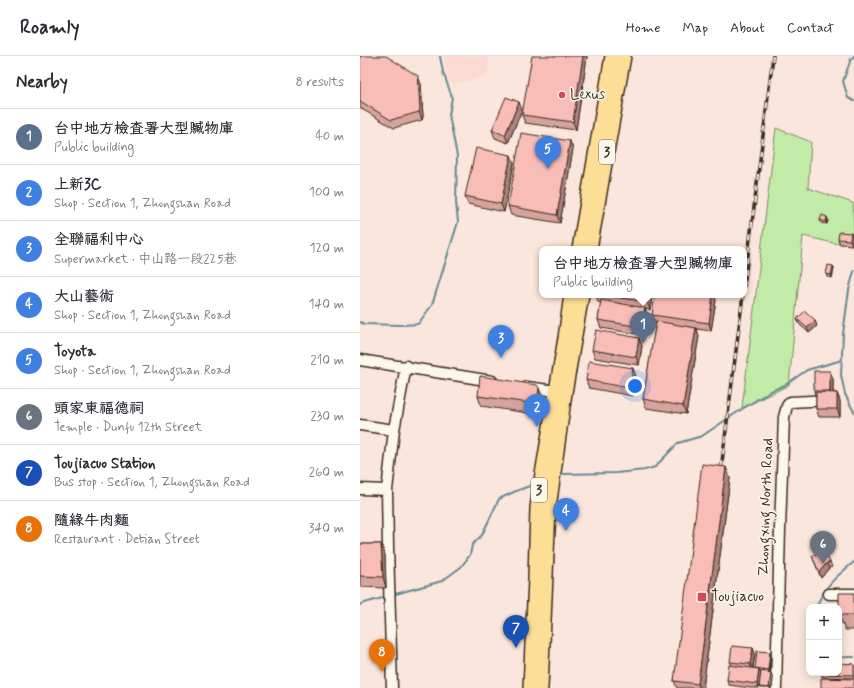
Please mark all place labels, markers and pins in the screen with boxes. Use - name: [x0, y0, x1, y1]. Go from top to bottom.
- place label: Lexus: [570, 85, 605, 105]
- marker: Lexus: [557, 90, 567, 100]
- pin: 5: [535, 136, 561, 169]
- pin: 1: [630, 311, 656, 344]
- pin: 3: [488, 325, 514, 358]
- pin: 2: [524, 394, 550, 427]
- pin: 4: [553, 498, 579, 531]
- pin: 6: [810, 531, 836, 564]
- place label: Toujiacuo: [711, 587, 764, 607]
- marker: Toujiacuo: [696, 591, 708, 603]
- pin: 7: [503, 615, 529, 648]
- pin: 8: [369, 639, 395, 672]

